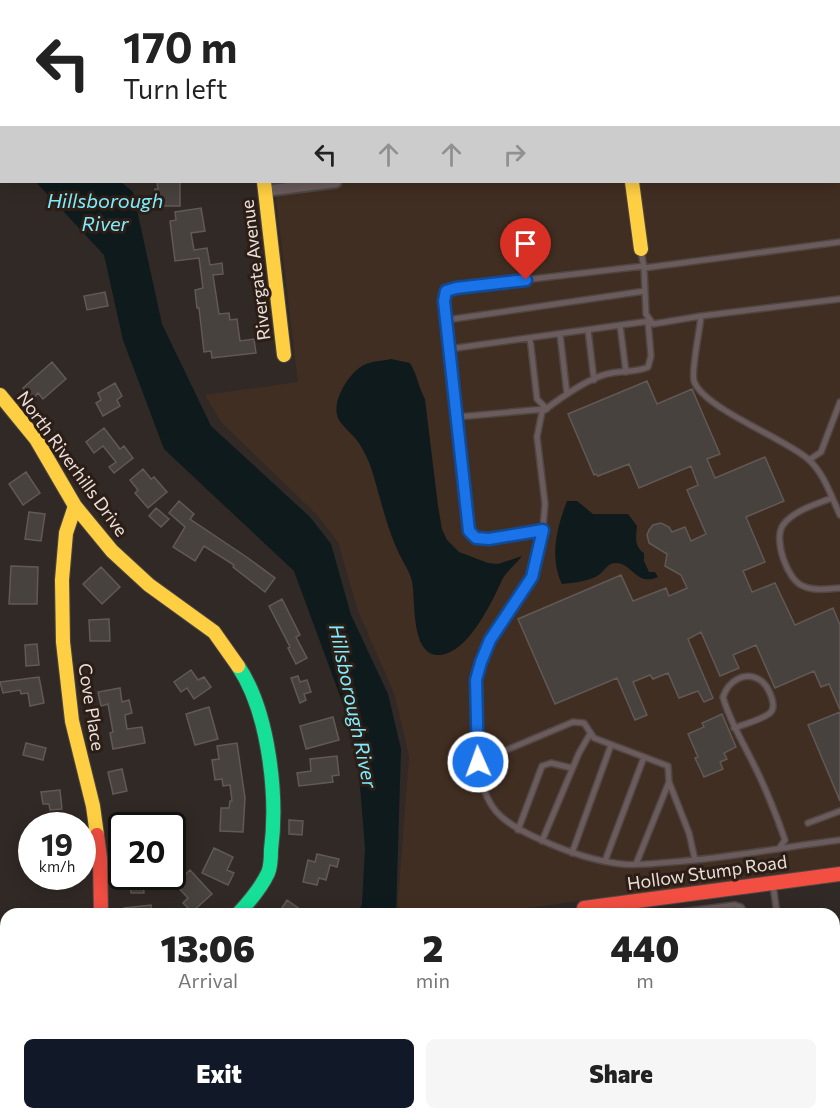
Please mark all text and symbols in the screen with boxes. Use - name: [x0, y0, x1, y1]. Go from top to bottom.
- text: 170 m: [123, 20, 237, 72]
- icon: left: [24, 24, 102, 102]
- text: Turn left: [123, 72, 227, 105]
- icon: left: [309, 138, 342, 171]
- icon: ahead: [372, 138, 405, 171]
- icon: ahead: [435, 138, 468, 171]
- icon: right: [498, 138, 531, 171]
- water label: Hillsborough River: [47, 188, 163, 235]
- street label: Rivergate Avenue: [235, 199, 275, 342]
- pin: [500, 218, 551, 280]
- icon: arrive: [509, 227, 542, 260]
- street label: North Riverhills Drive: [13, 386, 133, 540]
- water label: Hillsborough River: [325, 622, 383, 791]
- street label: Cove Place: [74, 662, 110, 752]
- position arrow: [446, 730, 510, 794]
- speed limit sign: 20: [108, 812, 186, 890]
- text: 19: [41, 825, 73, 862]
- street label: Hollow Stump Road: [625, 850, 788, 894]
- text: km/h: [39, 857, 75, 875]
- text: 13:06: [161, 925, 255, 969]
- text: 2: [422, 925, 443, 969]
- text: 440: [610, 925, 679, 969]
- text: Arrival: [178, 968, 238, 992]
- text: min: [416, 968, 450, 992]
- text: m: [636, 968, 654, 992]
- button: Exit: [24, 1039, 414, 1108]
- button: Share: [426, 1039, 816, 1108]

